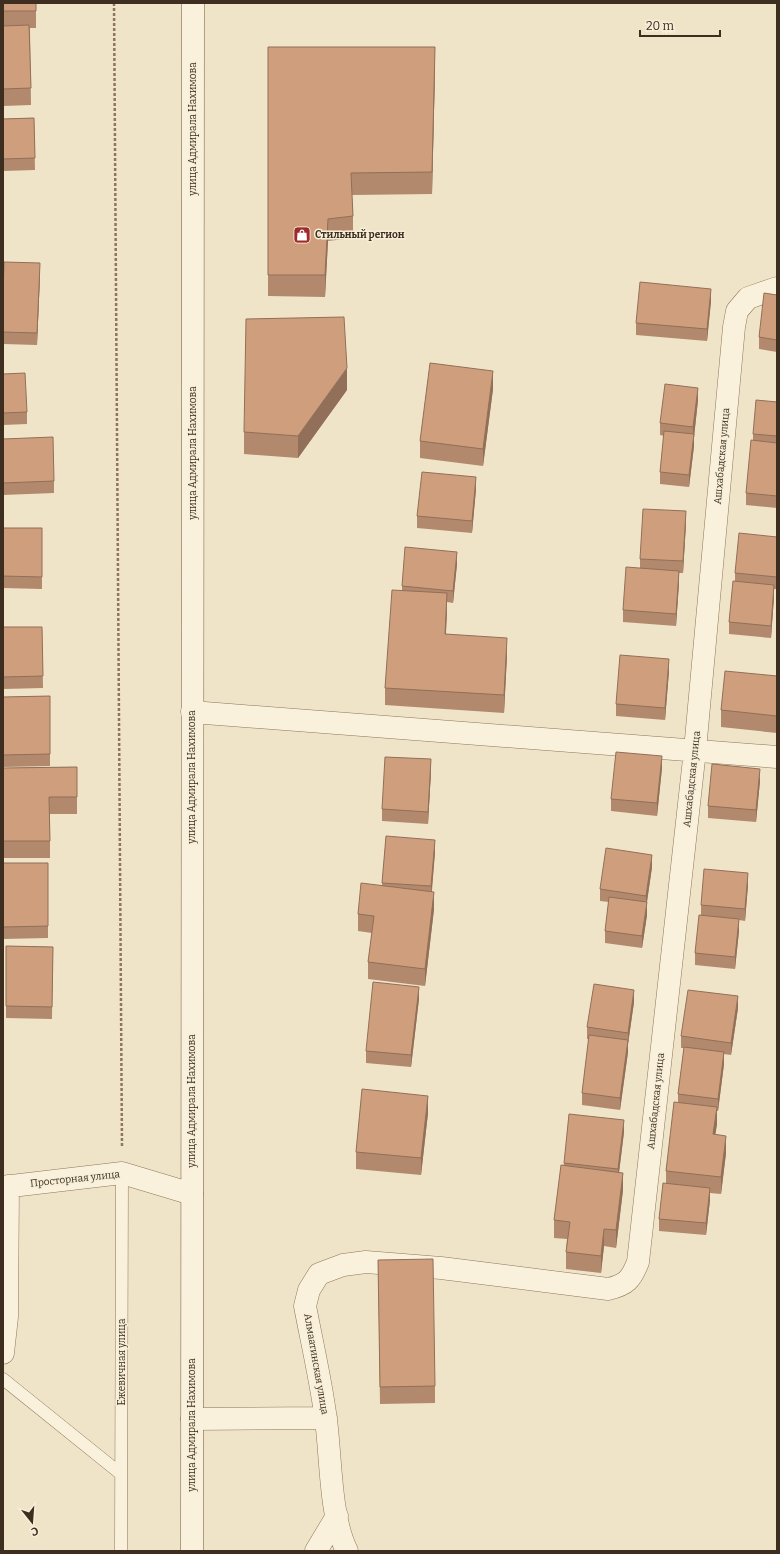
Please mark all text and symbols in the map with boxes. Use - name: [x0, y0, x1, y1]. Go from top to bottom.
- scale bar: [640, 12, 720, 38]
- text: 20 m: [646, 19, 675, 33]
- street label: улица Адмирала Нахимова: [187, 62, 199, 197]
- shop icon: Стильный регион: [292, 225, 312, 245]
- place label: Стильный регион: [315, 229, 405, 241]
- street label: улица Адмирала Нахимова: [187, 386, 199, 521]
- street label: Ашхабадская улица: [711, 407, 732, 505]
- street label: улица Адмирала Нахимова: [186, 710, 198, 845]
- street label: Ашхабадская улица: [680, 730, 703, 828]
- street label: улица Адмирала Нахимова: [186, 1034, 198, 1169]
- street label: Ашхабадская улица: [644, 1052, 667, 1150]
- street label: Просторная улица: [29, 1168, 121, 1190]
- street label: Алмаатинская улица: [301, 1312, 331, 1416]
- street label: Ежевичная улица: [116, 1318, 128, 1405]
- street label: улица Адмирала Нахимова: [186, 1358, 198, 1493]
- north arrow: [12, 1502, 52, 1542]
- text: С: [30, 1524, 40, 1538]

